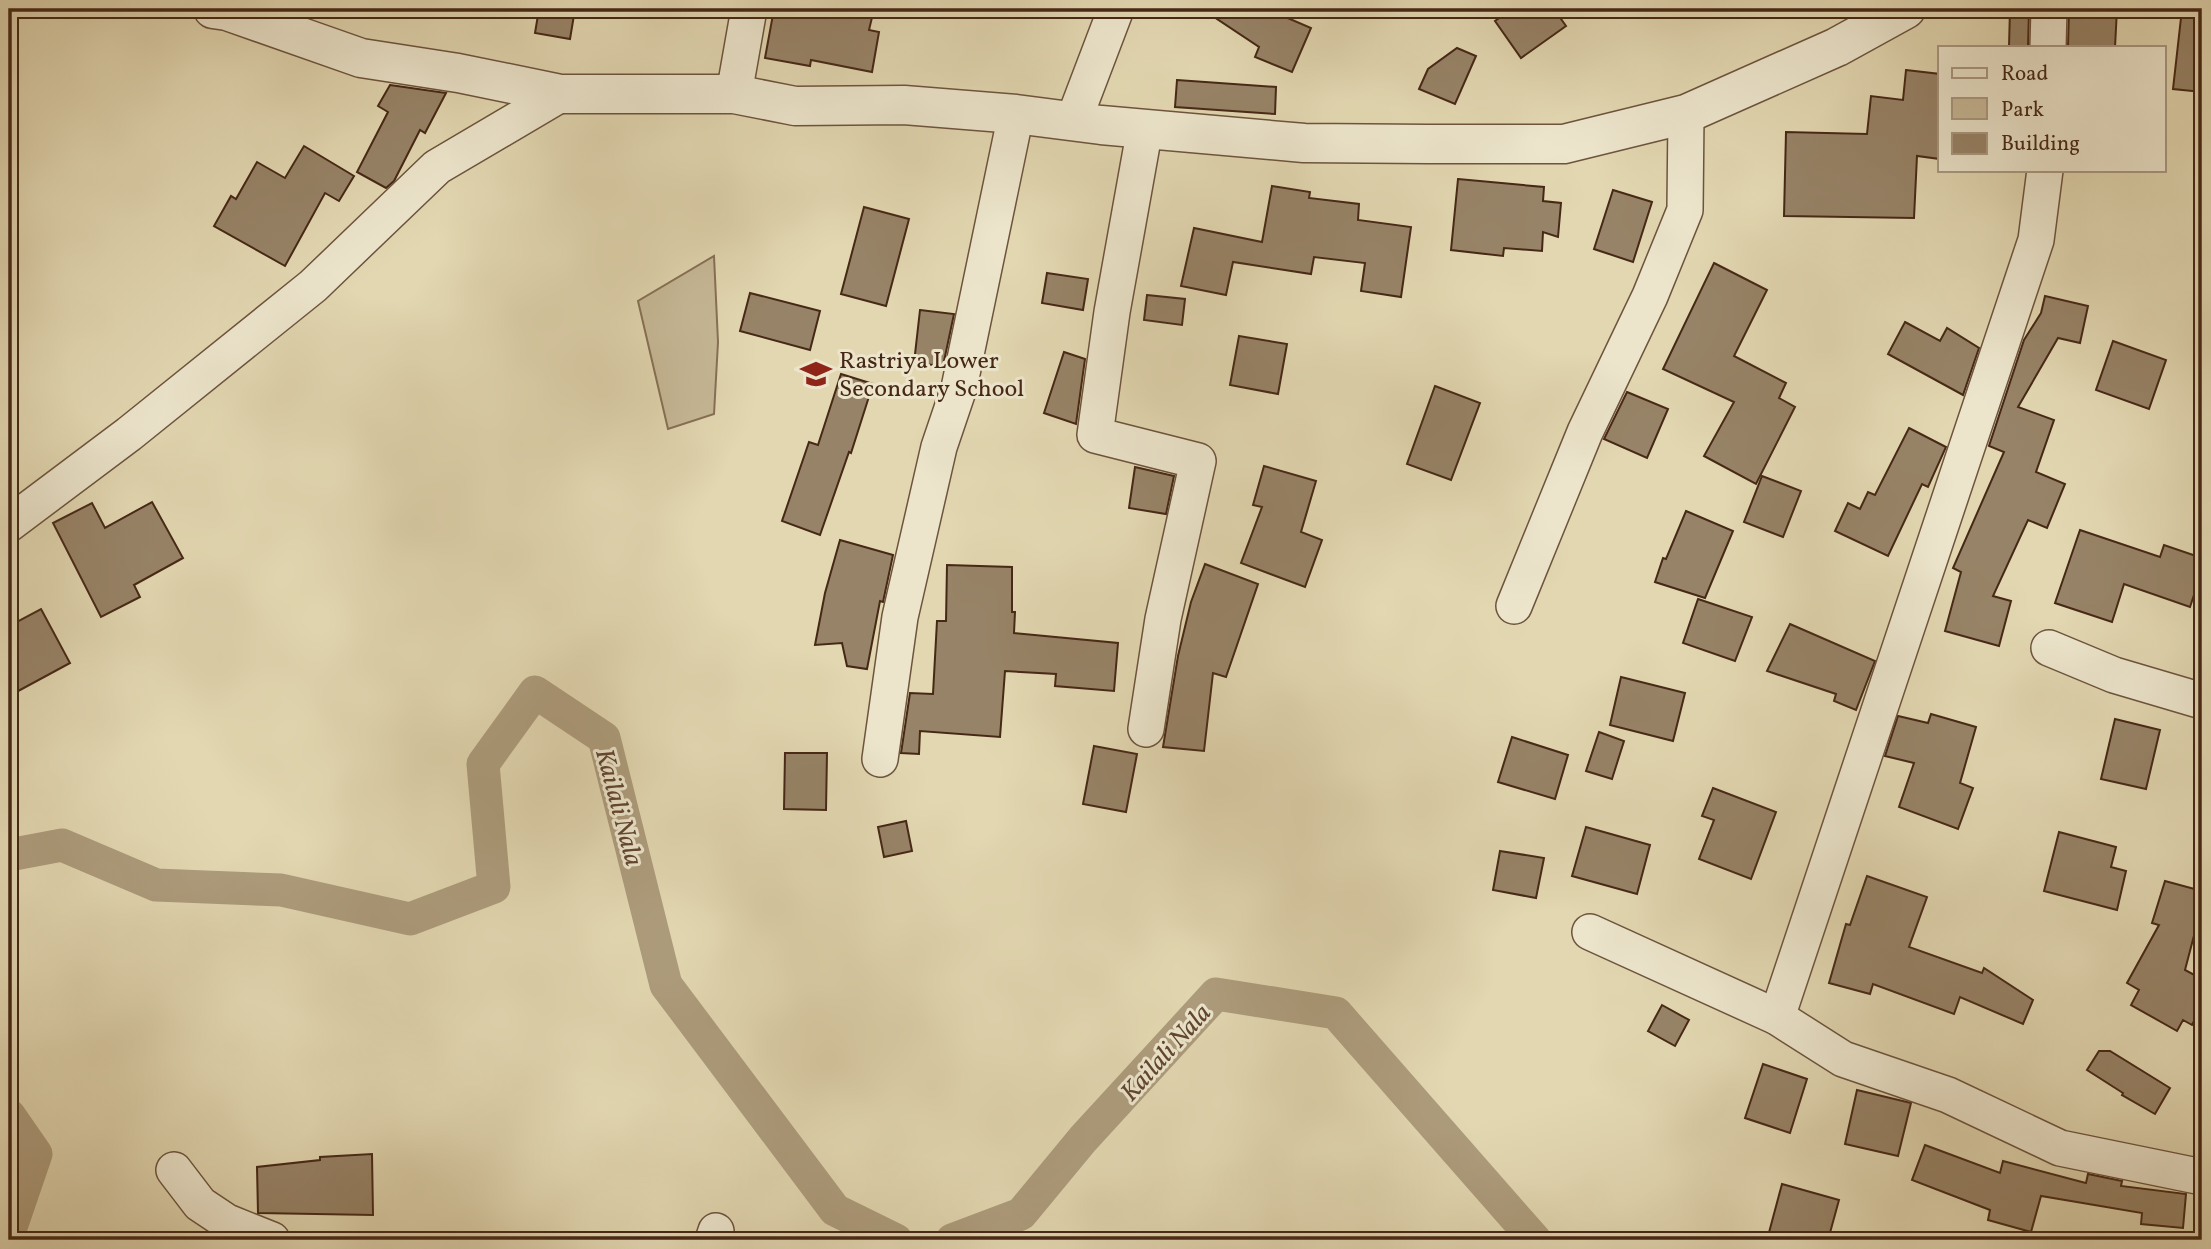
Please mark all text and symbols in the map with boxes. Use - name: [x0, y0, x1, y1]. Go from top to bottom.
- legend: [1938, 46, 2166, 172]
- text: Road: [2001, 60, 2048, 89]
- text: Park: [2001, 96, 2044, 125]
- text: Building: [2001, 130, 2080, 159]
- place label: Rastriya Lower Secondary School: [839, 345, 1024, 407]
- school or university icon: Rastriya Lower Secondary School: [799, 357, 833, 391]
- water label: Kailali Nala: [585, 745, 651, 870]
- water label: Kailali Nala: [1113, 997, 1220, 1110]

